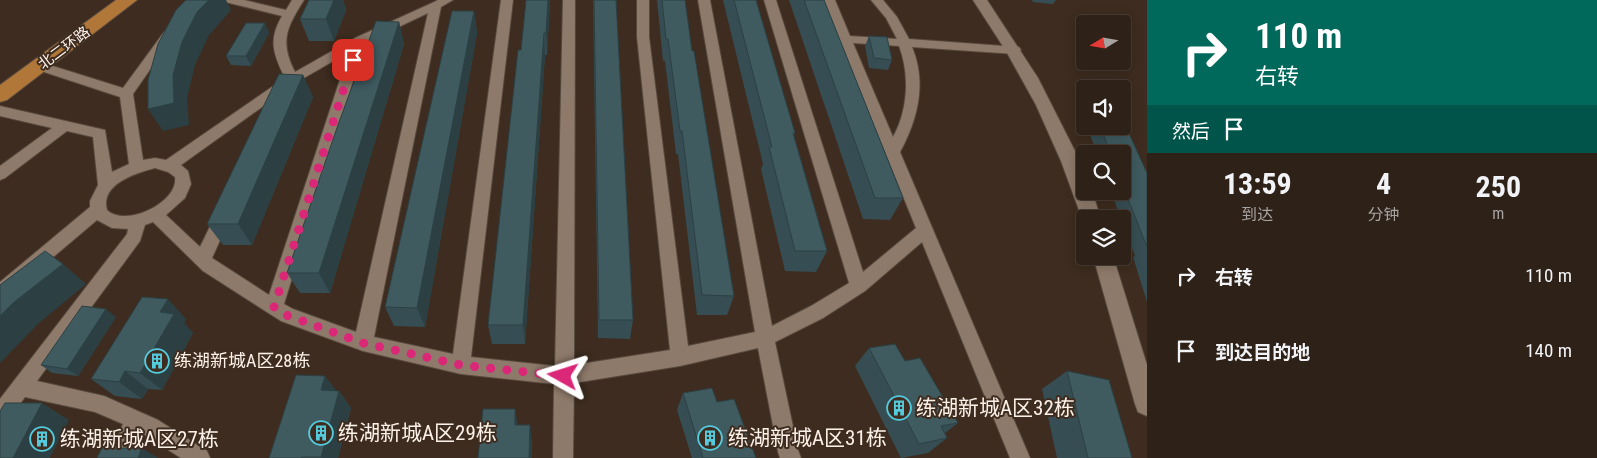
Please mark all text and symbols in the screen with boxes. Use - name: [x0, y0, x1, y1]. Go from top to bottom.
- north arrow: [1076, 15, 1131, 70]
- map controls: [1076, 15, 1131, 265]
- text: 110 m: [1255, 16, 1342, 57]
- icon: right: [1172, 20, 1237, 85]
- street label: 北二环路: [35, 23, 93, 73]
- pin: [332, 39, 374, 81]
- icon: arrive: [339, 46, 367, 74]
- text: 右转: [1255, 64, 1299, 89]
- button: sound: [1076, 80, 1131, 135]
- icon: arrive: [1220, 115, 1248, 143]
- text: 然后: [1172, 120, 1210, 143]
- button: search: [1076, 145, 1131, 200]
- text: 13:59: [1223, 166, 1292, 201]
- text: 4: [1376, 166, 1391, 201]
- text: 250: [1476, 169, 1521, 204]
- text: m: [1492, 204, 1504, 223]
- text: 到达: [1241, 205, 1273, 224]
- text: 分钟: [1368, 205, 1400, 224]
- button: layers: [1076, 210, 1131, 265]
- icon: right: [1172, 262, 1200, 290]
- text: 110 m: [1525, 264, 1572, 287]
- text: 右转: [1215, 266, 1253, 289]
- icon: arrive: [1172, 337, 1200, 365]
- text: 140 m: [1525, 339, 1572, 362]
- text: 到达目的地: [1215, 341, 1310, 364]
- building icon: 练湖新城A区28栋: [144, 348, 170, 374]
- position arrow: [536, 349, 588, 401]
- place label: 练湖新城A区28栋: [174, 350, 310, 371]
- building icon: 练湖新城A区32栋: [886, 395, 912, 421]
- place label: 练湖新城A区32栋: [916, 396, 1075, 420]
- building icon: 练湖新城A区29栋: [308, 420, 334, 446]
- place label: 练湖新城A区29栋: [338, 421, 497, 445]
- building icon: 练湖新城A区31栋: [697, 425, 723, 451]
- building icon: 练湖新城A区27栋: [29, 426, 55, 452]
- place label: 练湖新城A区31栋: [728, 426, 887, 450]
- place label: 练湖新城A区27栋: [60, 427, 219, 451]

